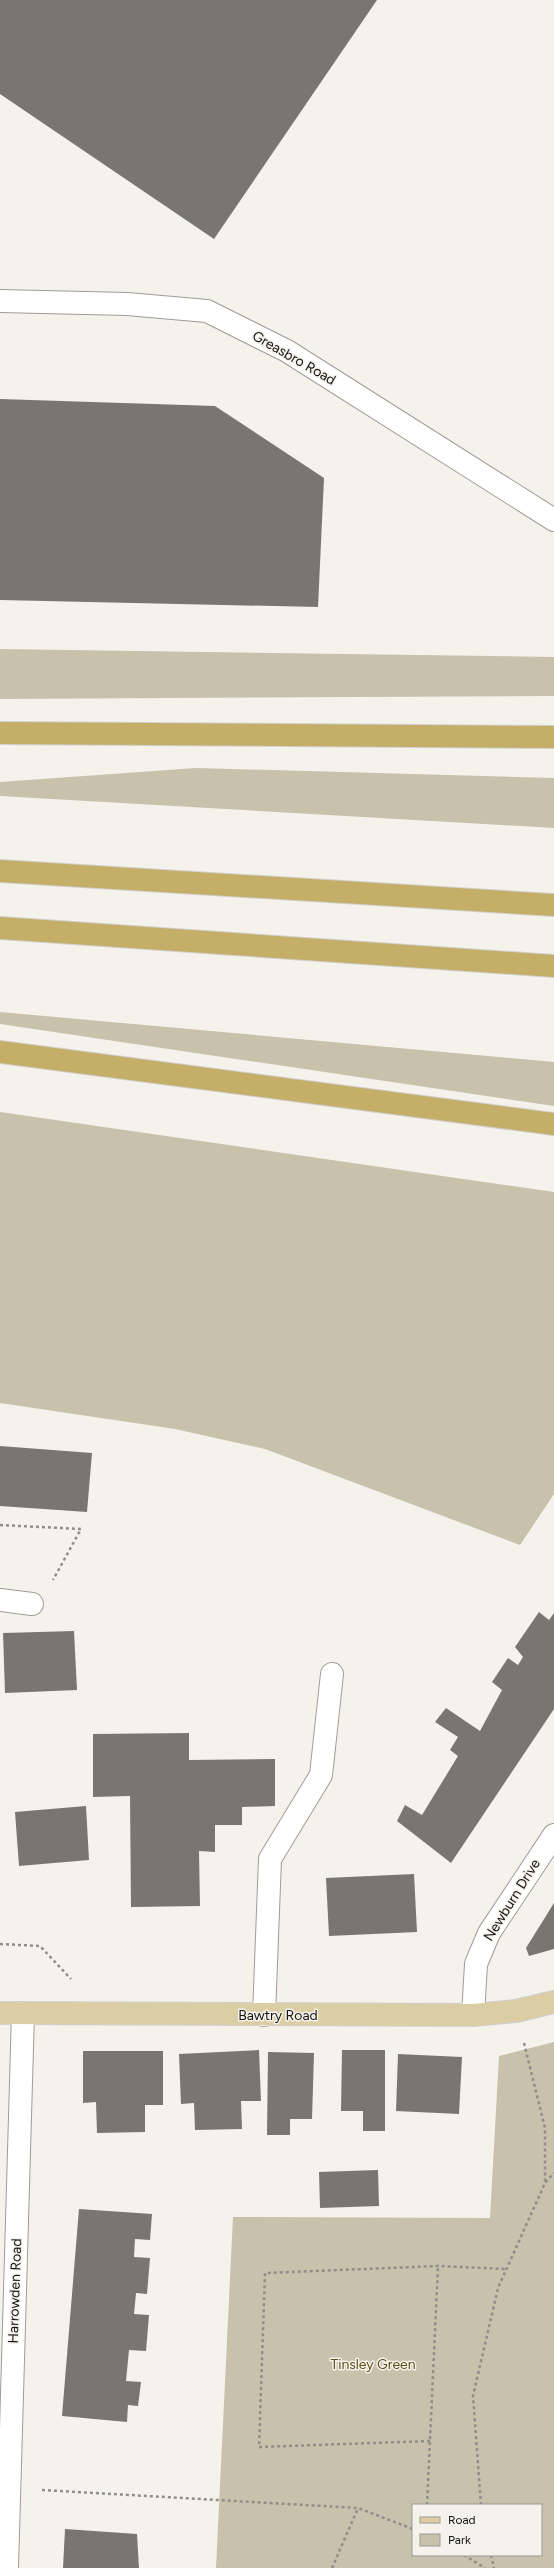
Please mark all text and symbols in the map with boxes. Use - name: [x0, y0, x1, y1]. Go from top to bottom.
- street label: Greasbro Road: [249, 327, 339, 389]
- street label: Newburn Drive: [480, 1855, 544, 1944]
- street label: Bawtry Road: [238, 2007, 318, 2024]
- street label: Harrowden Road: [5, 2238, 25, 2344]
- park label: Tinsley Green: [330, 2356, 416, 2373]
- legend: [412, 2504, 542, 2556]
- text: Road: [448, 2513, 476, 2527]
- text: Park: [448, 2533, 471, 2547]

